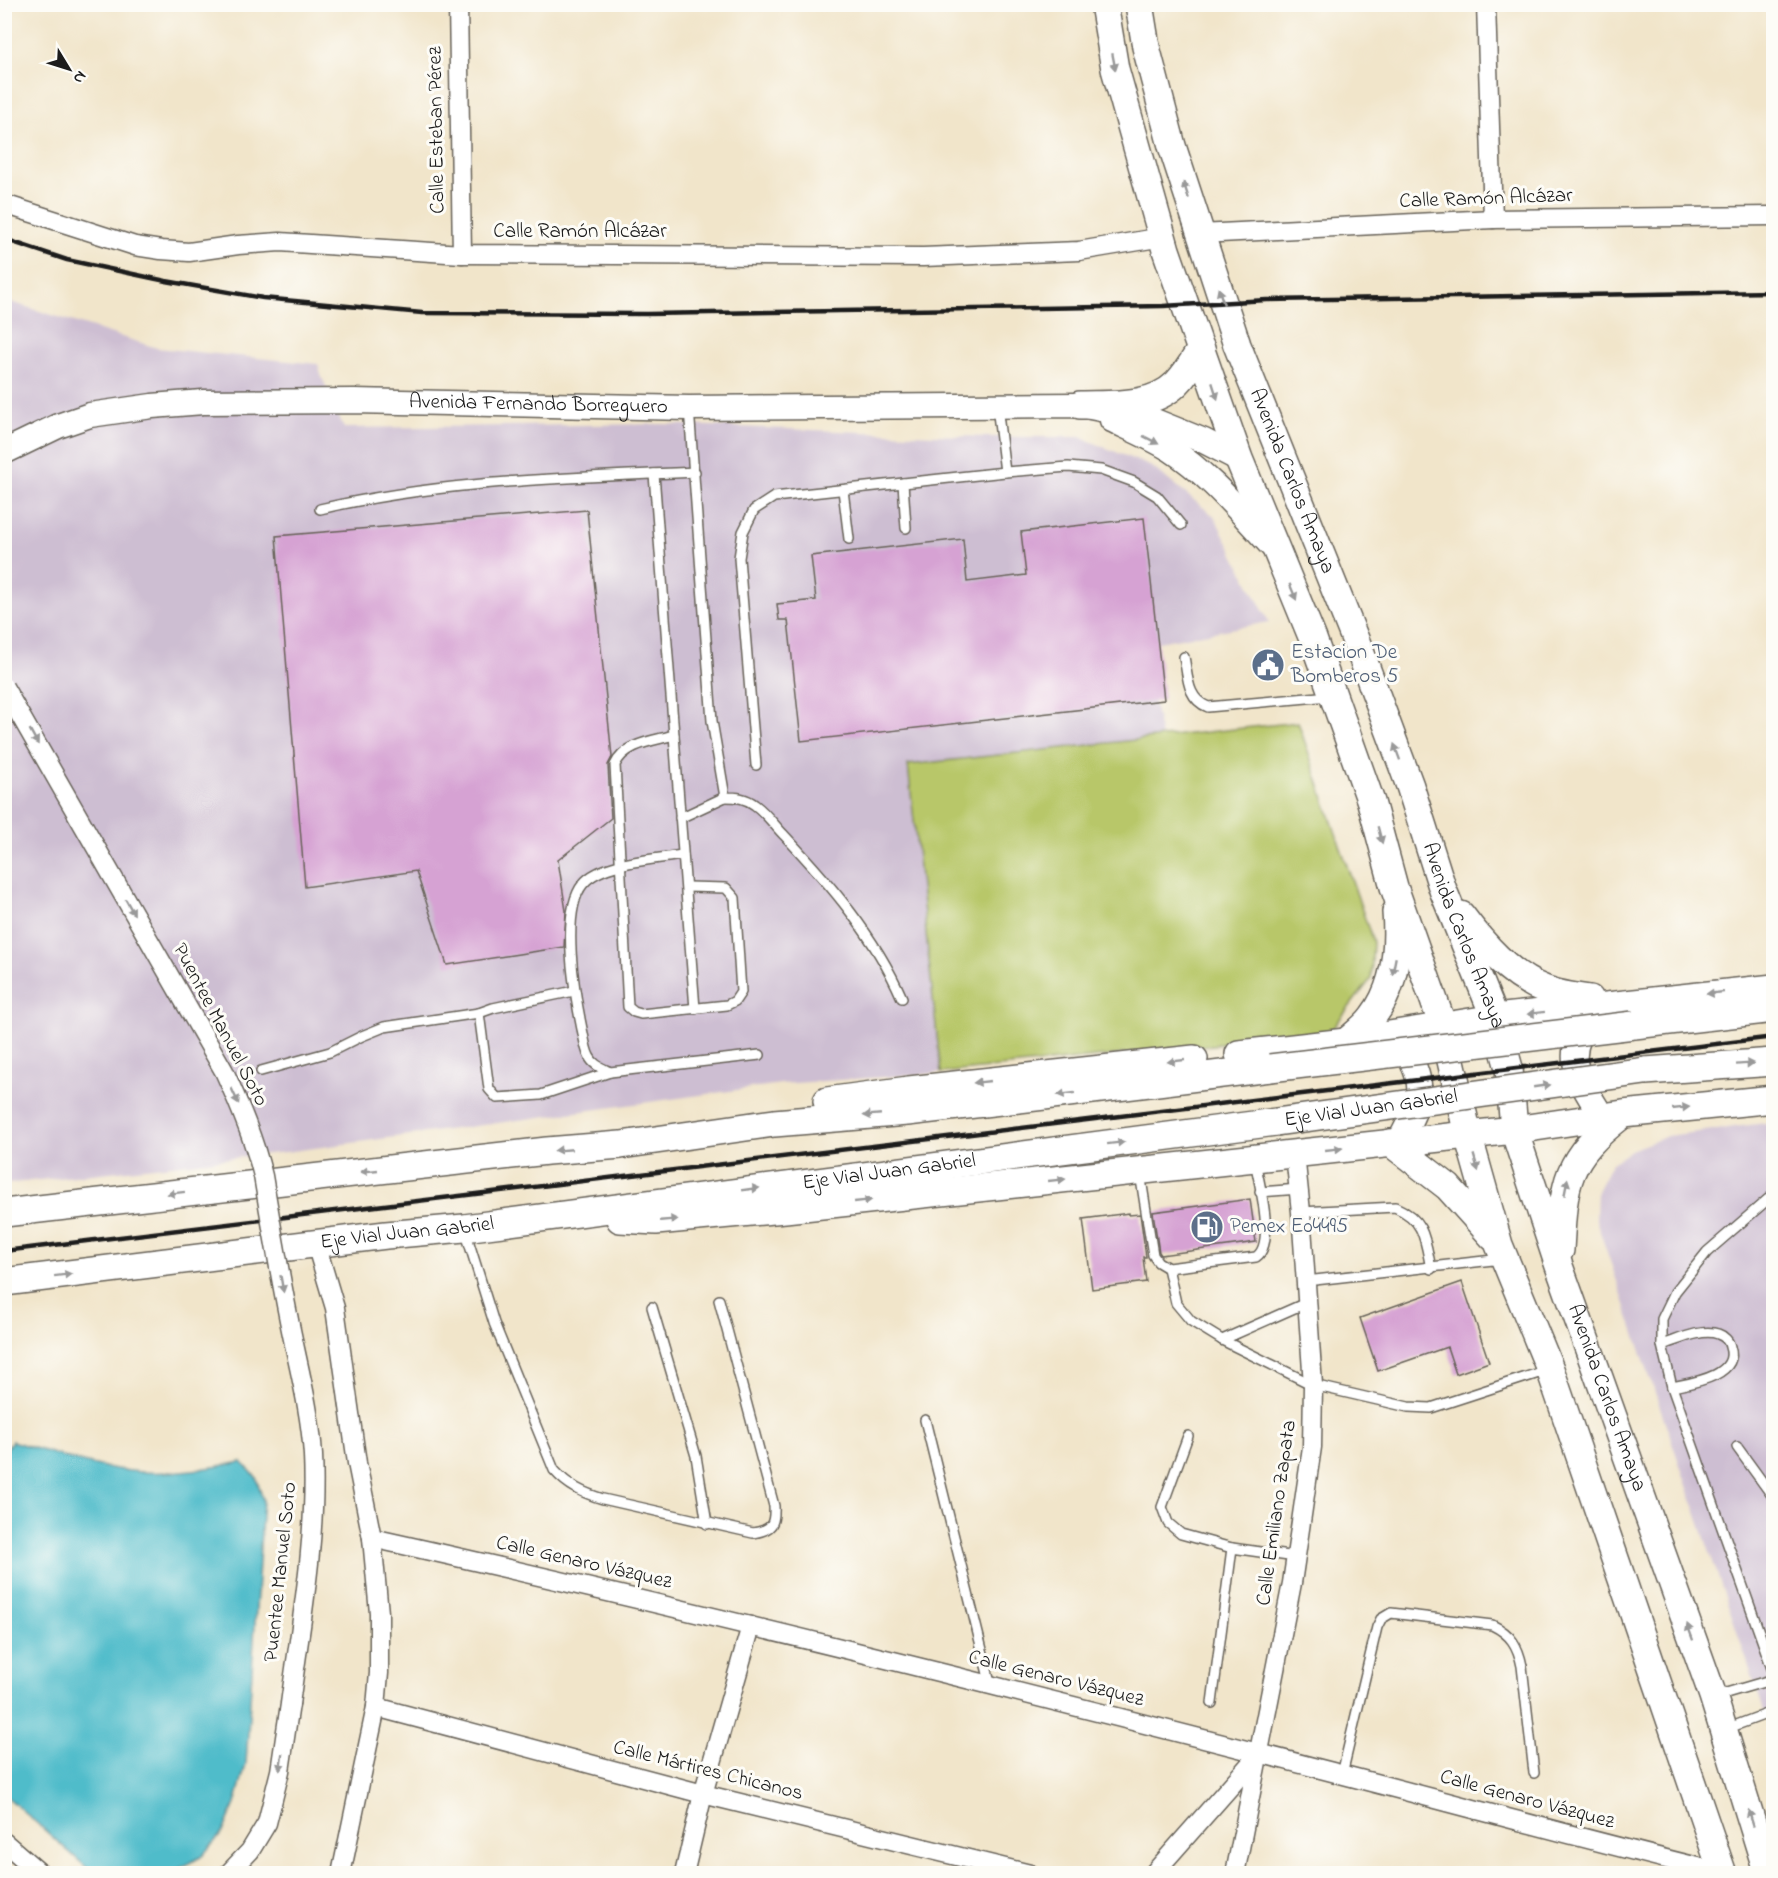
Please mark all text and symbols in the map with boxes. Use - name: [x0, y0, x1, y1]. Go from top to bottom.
- north arrow: [39, 39, 99, 99]
- street label: Calle Esteban Pérez: [421, 46, 453, 214]
- one-way arrow: [1110, 53, 1119, 72]
- text: N: [66, 65, 92, 89]
- one-way arrow: [1181, 181, 1190, 199]
- street label: Calle Ramón Alcázar: [1399, 181, 1574, 217]
- street label: Calle Ramón Alcázar: [493, 217, 667, 247]
- one-way arrow: [1215, 287, 1225, 305]
- one-way arrow: [1211, 382, 1221, 400]
- street label: Avenida Carlos Amaya: [1241, 384, 1342, 578]
- street label: Avenida Fernando Borreguero: [409, 387, 668, 424]
- one-way arrow: [1143, 435, 1160, 444]
- one-way arrow: [1288, 584, 1298, 602]
- place label: Estacion De Bomberos 5: [1290, 638, 1398, 692]
- public building icon: Estacion De Bomberos 5: [1250, 647, 1286, 683]
- one-way arrow: [29, 729, 39, 746]
- one-way arrow: [1392, 743, 1402, 761]
- one-way arrow: [1376, 826, 1385, 844]
- street label: Avenida Carlos Amaya: [1414, 839, 1512, 1032]
- one-way arrow: [125, 899, 135, 916]
- street label: Puentee Manuel Soto: [164, 938, 276, 1112]
- one-way arrow: [1389, 957, 1398, 976]
- one-way arrow: [1706, 988, 1725, 998]
- one-way arrow: [1526, 1008, 1545, 1018]
- one-way arrow: [1167, 1056, 1186, 1066]
- one-way arrow: [1736, 1059, 1755, 1068]
- one-way arrow: [973, 1077, 992, 1087]
- one-way arrow: [1532, 1081, 1551, 1090]
- street label: Eje Vial Juan Gabriel: [1283, 1082, 1460, 1136]
- one-way arrow: [231, 1087, 240, 1104]
- one-way arrow: [1056, 1089, 1075, 1098]
- one-way arrow: [1671, 1103, 1690, 1113]
- one-way arrow: [862, 1110, 881, 1119]
- one-way arrow: [1106, 1138, 1125, 1147]
- one-way arrow: [1324, 1144, 1343, 1154]
- one-way arrow: [554, 1145, 573, 1155]
- street label: Eje Vial Juan Gabriel: [801, 1146, 978, 1199]
- one-way arrow: [1472, 1154, 1481, 1172]
- one-way arrow: [360, 1166, 379, 1176]
- one-way arrow: [1047, 1175, 1066, 1185]
- one-way arrow: [1562, 1177, 1571, 1196]
- one-way arrow: [742, 1184, 761, 1194]
- one-way arrow: [166, 1188, 185, 1198]
- one-way arrow: [853, 1196, 872, 1206]
- street label: Eje Vial Juan Gabriel: [319, 1209, 496, 1258]
- fuel station icon: Pemex E04495: [1189, 1209, 1225, 1245]
- place label: Pemex E04495: [1230, 1212, 1348, 1242]
- one-way arrow: [659, 1215, 678, 1225]
- one-way arrow: [53, 1270, 72, 1280]
- one-way arrow: [278, 1275, 287, 1294]
- street label: Avenida Carlos Amaya: [1559, 1300, 1654, 1496]
- street label: Calle Emiliano Zapata: [1249, 1418, 1305, 1608]
- street label: Puentee Manuel Soto: [257, 1481, 305, 1663]
- street label: Calle Genaro Vázquez: [493, 1528, 675, 1598]
- one-way arrow: [1685, 1623, 1695, 1641]
- street label: Calle Genaro Vázquez: [965, 1643, 1147, 1715]
- street label: Calle Mártires Chicanos: [610, 1733, 806, 1809]
- one-way arrow: [277, 1753, 286, 1772]
- street label: Calle Genaro Vázquez: [1436, 1762, 1618, 1838]
- one-way arrow: [1746, 1809, 1755, 1827]

